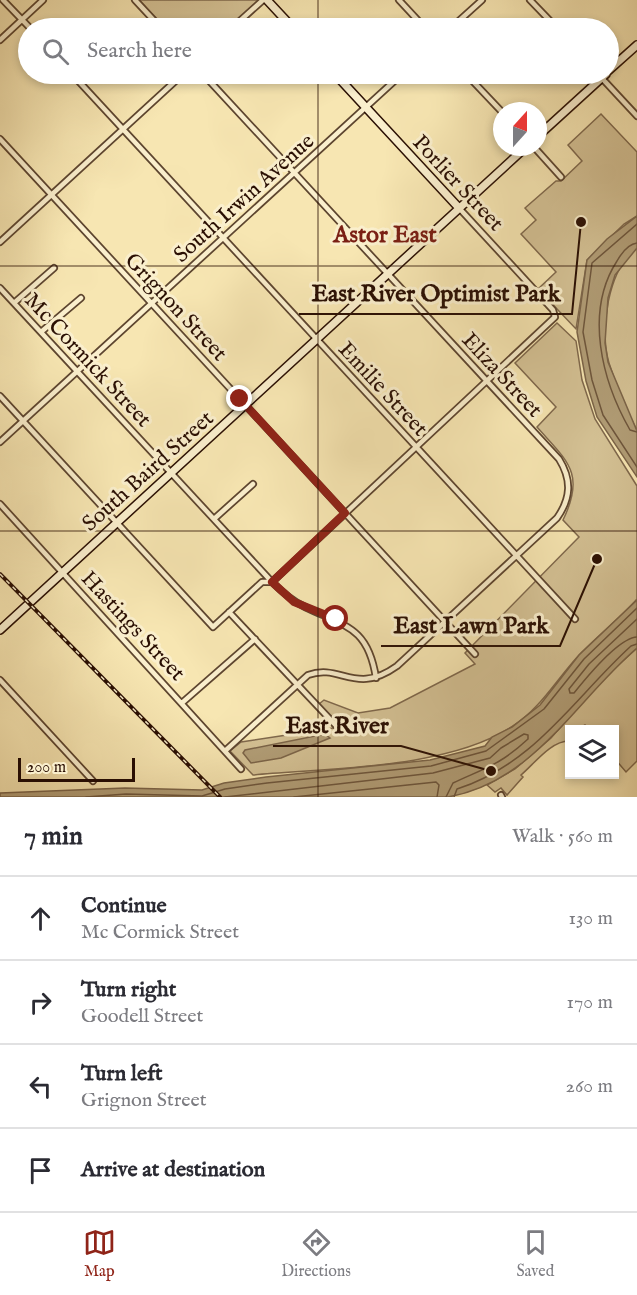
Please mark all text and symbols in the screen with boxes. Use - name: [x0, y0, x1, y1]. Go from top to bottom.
- search box: [18, 18, 619, 84]
- icon: search: [39, 35, 72, 68]
- text: Search here: [87, 37, 192, 65]
- north arrow: [493, 102, 547, 156]
- street label: South Irwin Avenue: [168, 128, 321, 269]
- street label: Porlier Street: [406, 129, 510, 238]
- district label: Astor East: [332, 220, 437, 251]
- street label: Grignon Street: [118, 247, 233, 368]
- callout: East River Optimist Park: [299, 272, 572, 314]
- text: East River Optimist Park: [311, 279, 562, 310]
- street label: Mc Cormick Street: [18, 287, 157, 434]
- street label: Eliza Street: [455, 327, 548, 424]
- street label: Emilie Street: [332, 336, 434, 443]
- route end: [226, 385, 252, 411]
- street label: South Baird Street: [77, 405, 220, 538]
- street label: Hastings Street: [74, 565, 191, 688]
- callout: East Lawn Park: [381, 604, 560, 646]
- route start: [322, 605, 348, 631]
- text: East Lawn Park: [393, 611, 550, 642]
- callout: East River: [273, 704, 401, 746]
- text: East River: [285, 711, 389, 742]
- map controls: [565, 725, 619, 779]
- button: layers: [565, 725, 619, 779]
- scale bar: [18, 755, 135, 782]
- text: 200 m: [27, 758, 66, 778]
- text: 7 min: [24, 820, 83, 853]
- text: Walk · 560 m: [512, 824, 613, 849]
- text: Continue: [81, 892, 167, 920]
- icon: ahead: [24, 902, 57, 935]
- text: 130 m: [568, 906, 613, 931]
- text: Mc Cormick Street: [81, 920, 239, 945]
- text: Turn right: [81, 976, 176, 1004]
- icon: right: [24, 986, 57, 1019]
- text: 170 m: [567, 990, 613, 1015]
- text: Goodell Street: [81, 1004, 203, 1029]
- text: Turn left: [81, 1060, 163, 1088]
- icon: left: [24, 1070, 57, 1103]
- text: 260 m: [566, 1074, 613, 1099]
- text: Grignon Street: [81, 1088, 207, 1113]
- icon: arrive: [24, 1154, 57, 1187]
- text: Arrive at destination: [81, 1156, 265, 1184]
- tab: Map: [83, 1226, 116, 1282]
- tab: Directions: [281, 1226, 351, 1282]
- tab: Saved: [516, 1226, 554, 1282]

